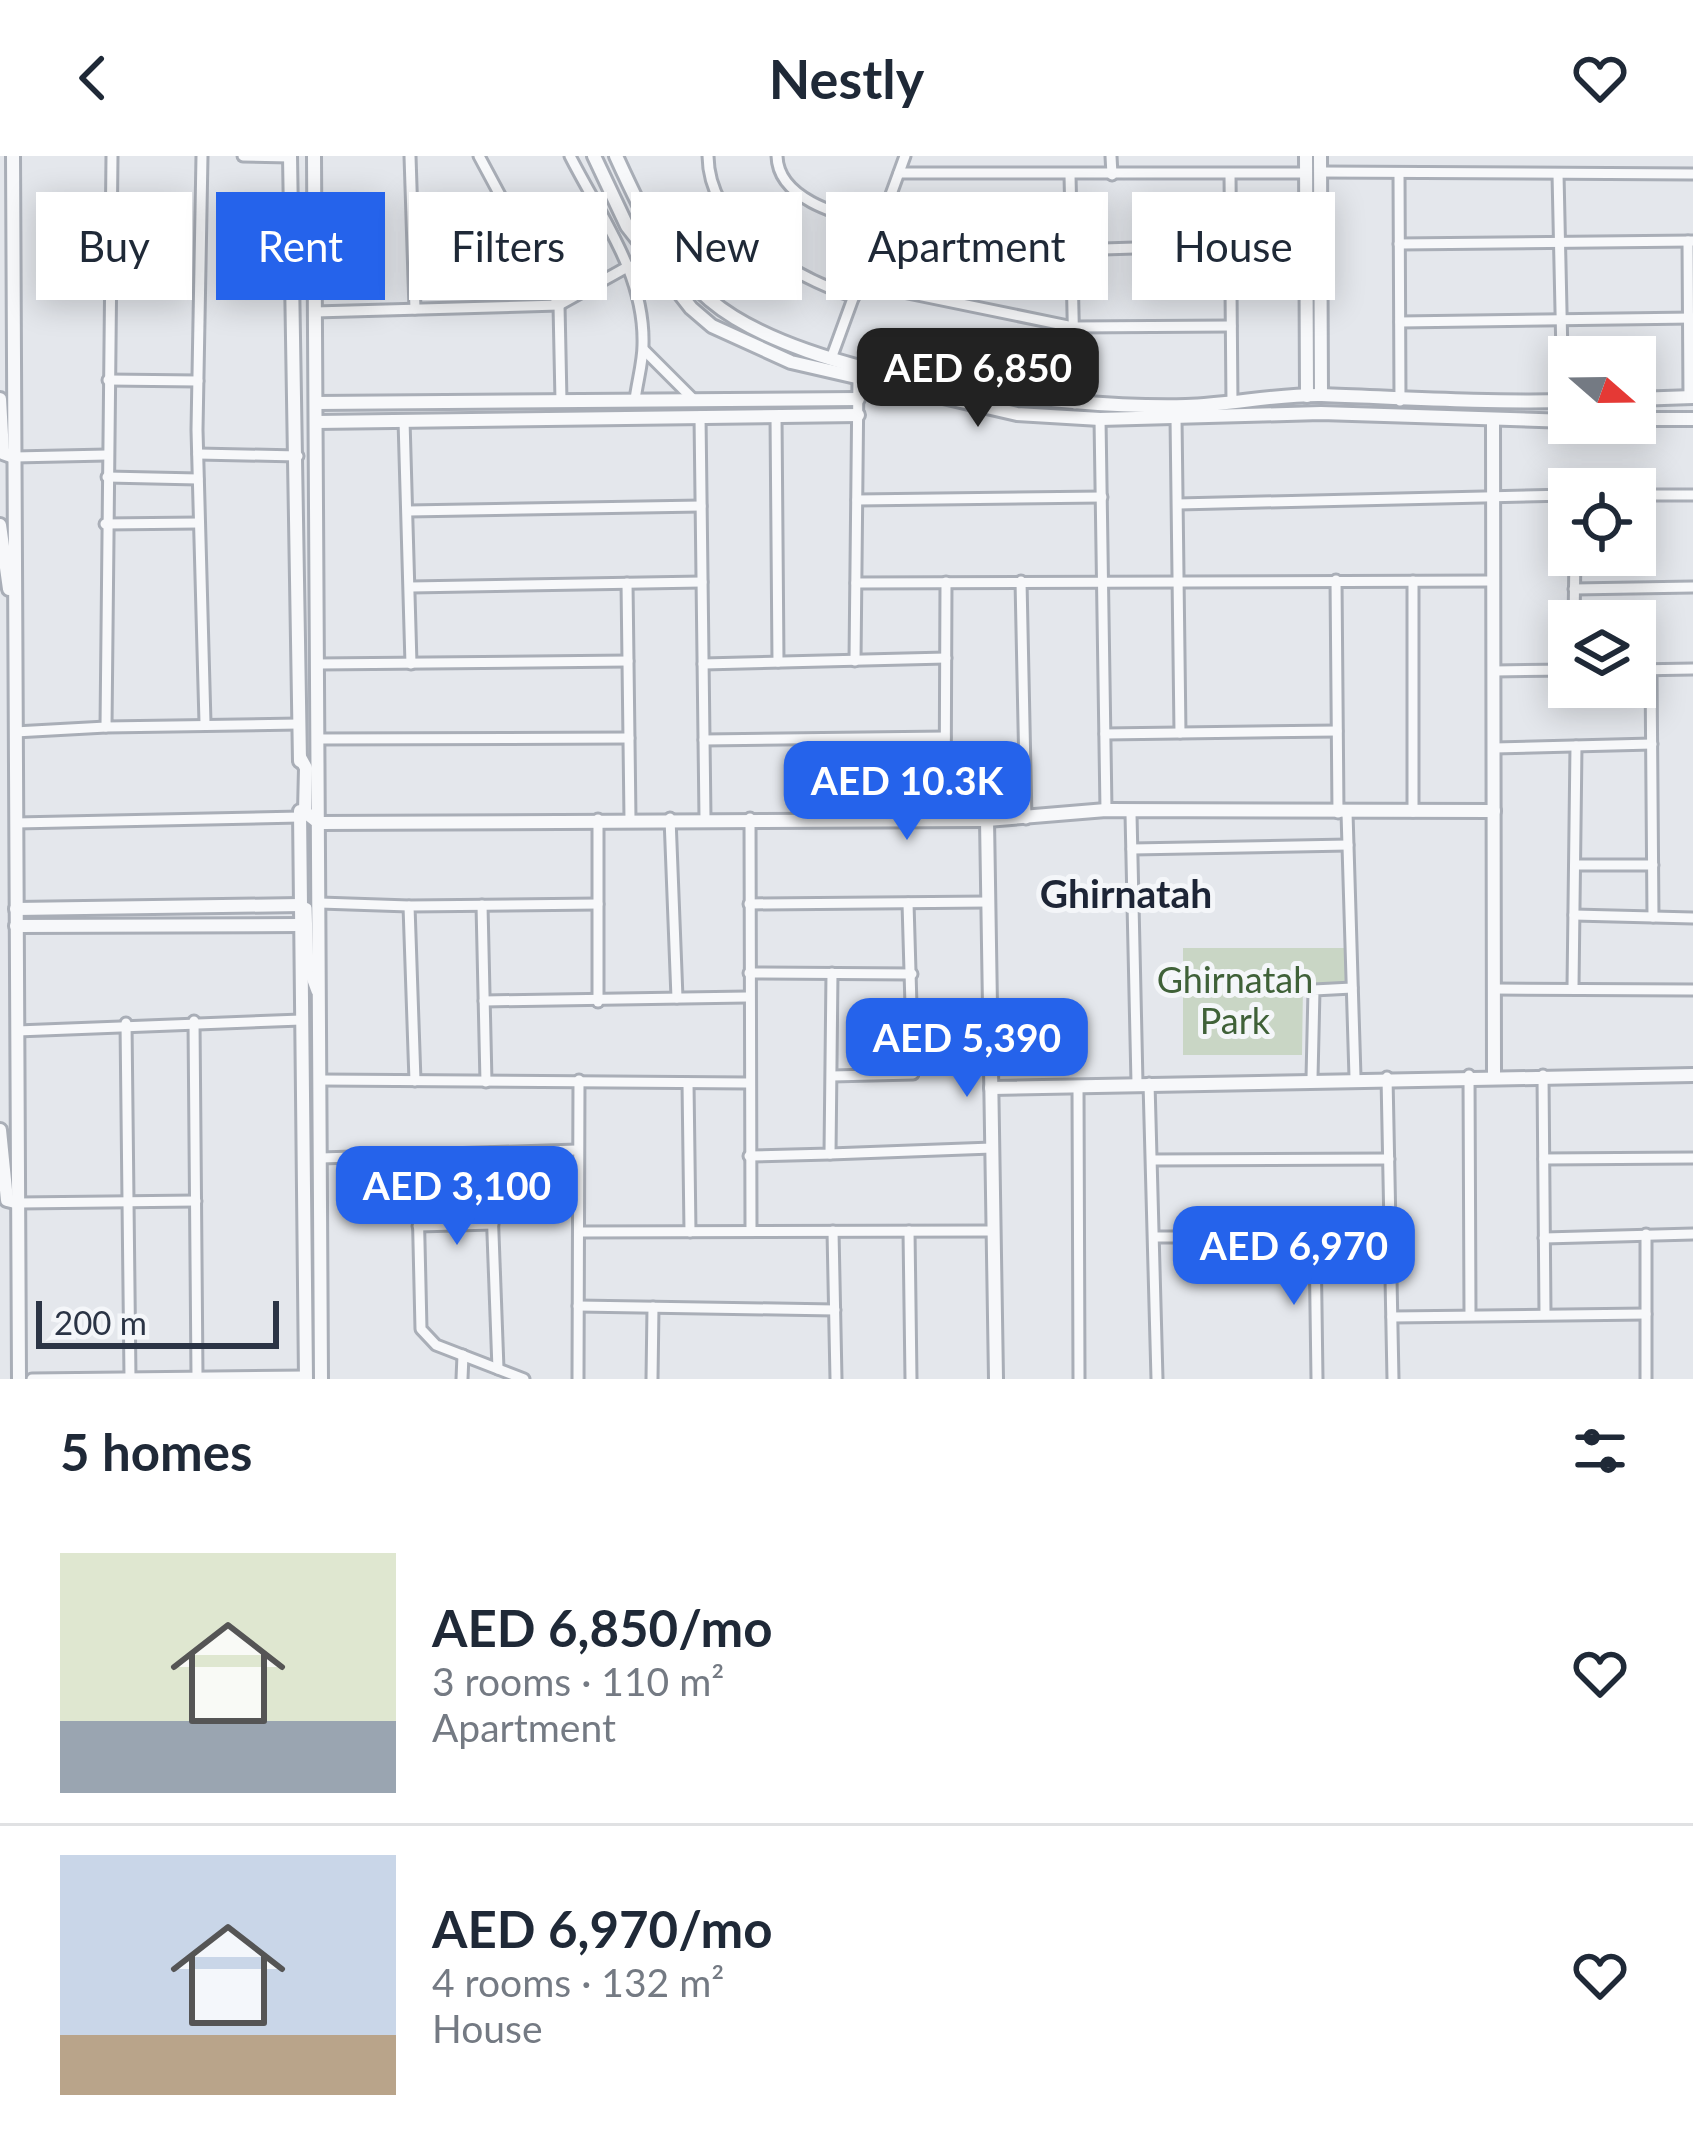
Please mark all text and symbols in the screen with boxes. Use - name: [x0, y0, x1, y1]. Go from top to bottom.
- icon: back: [60, 45, 126, 111]
- icon: heart: [1567, 45, 1633, 111]
- text: Nestly: [769, 46, 924, 111]
- chip: Buy: [36, 192, 192, 300]
- chip: Rent: [216, 192, 385, 300]
- chip: Filters: [409, 192, 607, 300]
- chip: New: [631, 192, 802, 300]
- chip: Apartment: [826, 192, 1108, 300]
- chip: House: [1132, 192, 1335, 300]
- pin: AED 6,850: [841, 328, 1115, 430]
- north arrow: [1548, 336, 1656, 444]
- map controls: [1548, 336, 1656, 708]
- text: AED 6,850: [884, 344, 1072, 390]
- button: locate: [1548, 468, 1656, 576]
- button: layers: [1548, 600, 1656, 708]
- pin: AED 10.3K: [770, 741, 1044, 843]
- text: AED 10.3K: [811, 757, 1003, 803]
- district label: Ghirnatah: [1040, 870, 1212, 916]
- park label: Ghirnatah Park: [1157, 957, 1313, 1042]
- pin: AED 5,390: [830, 998, 1104, 1100]
- text: AED 5,390: [873, 1014, 1061, 1060]
- pin: AED 3,100: [320, 1146, 594, 1248]
- text: AED 3,100: [363, 1162, 551, 1208]
- pin: AED 6,970: [1157, 1206, 1431, 1308]
- text: AED 6,970: [1200, 1222, 1388, 1268]
- scale bar: [36, 1295, 279, 1348]
- text: 200 m: [54, 1302, 147, 1342]
- icon: filters: [1567, 1418, 1633, 1484]
- text: 5 homes: [60, 1421, 252, 1482]
- text: AED 6,850/mo: [432, 1597, 772, 1658]
- icon: home: [156, 1601, 300, 1745]
- icon: heart: [1567, 1640, 1633, 1706]
- text: 3 rooms · 110 m²: [432, 1658, 724, 1704]
- text: Apartment: [432, 1704, 616, 1750]
- text: AED 6,970/mo: [432, 1898, 772, 1959]
- icon: home: [156, 1903, 300, 2047]
- icon: heart: [1567, 1942, 1633, 2008]
- text: 4 rooms · 132 m²: [432, 1959, 724, 2005]
- text: House: [432, 2005, 543, 2051]

